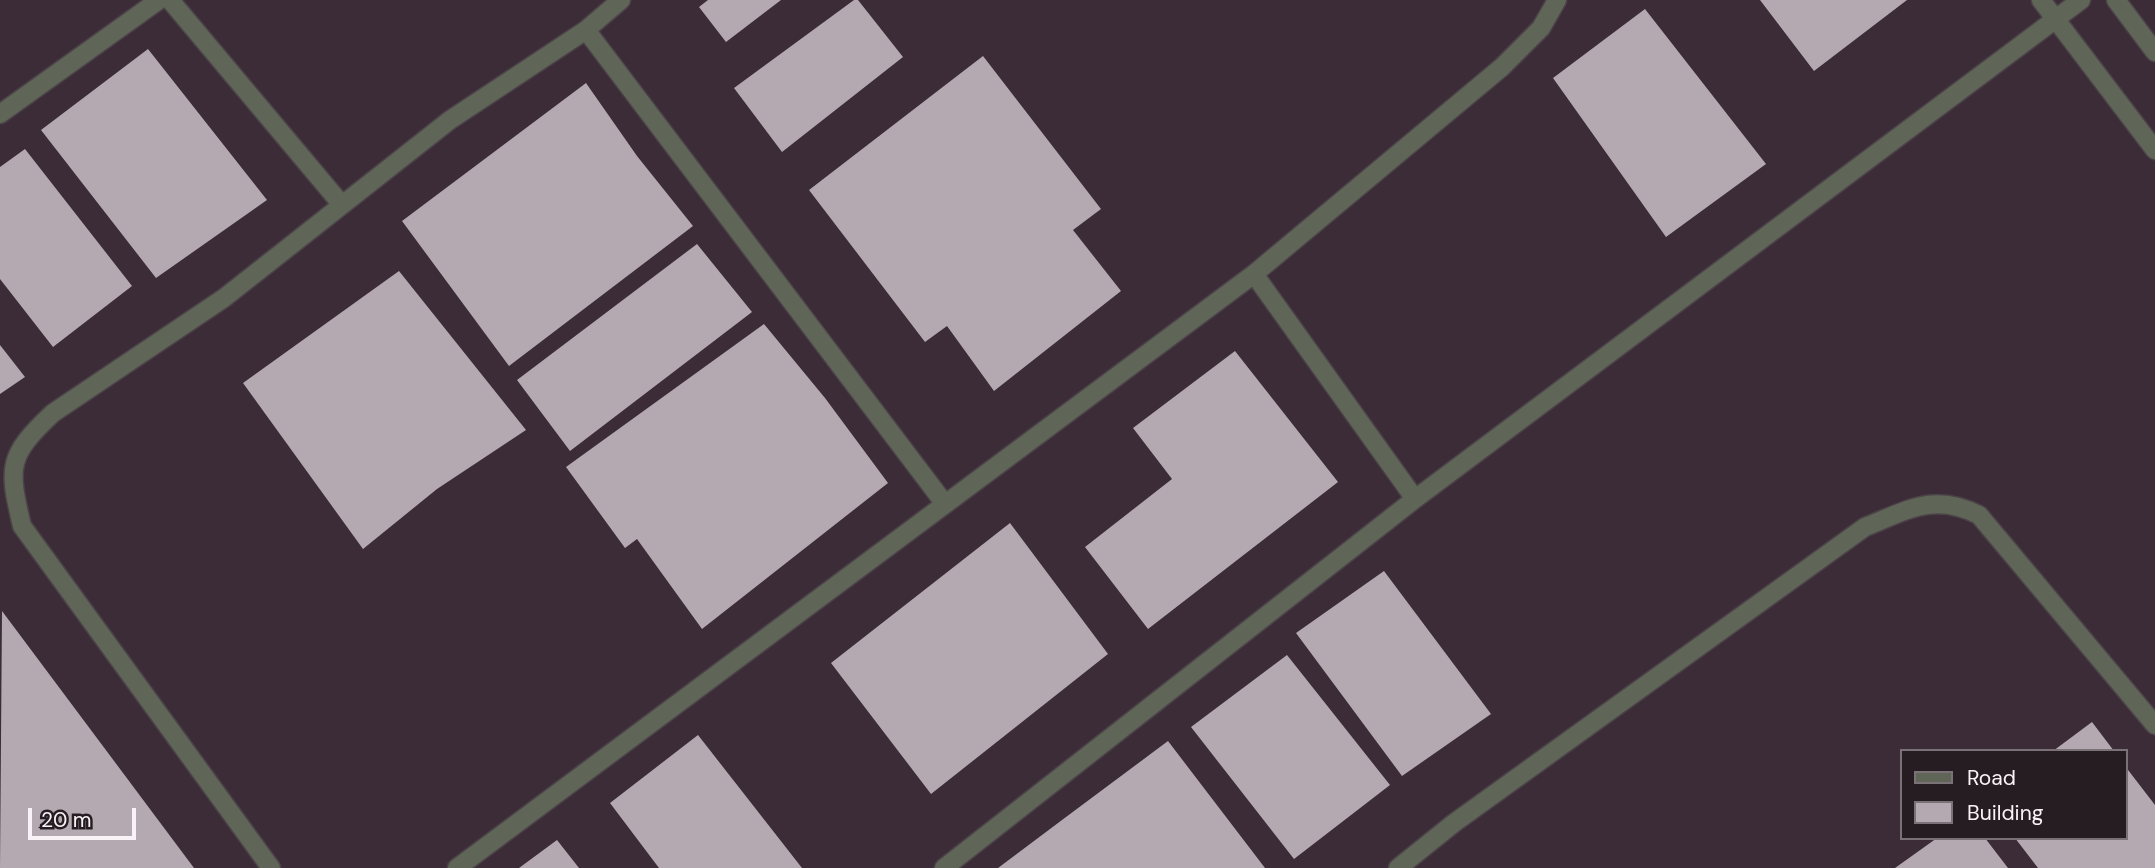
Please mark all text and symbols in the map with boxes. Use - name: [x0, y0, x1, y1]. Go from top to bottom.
- legend: [1899, 749, 2127, 840]
- text: Road: [1967, 764, 2016, 792]
- scale bar: [32, 794, 140, 838]
- text: Building: [1967, 799, 2043, 827]
- text: 20 m: [41, 806, 92, 834]

